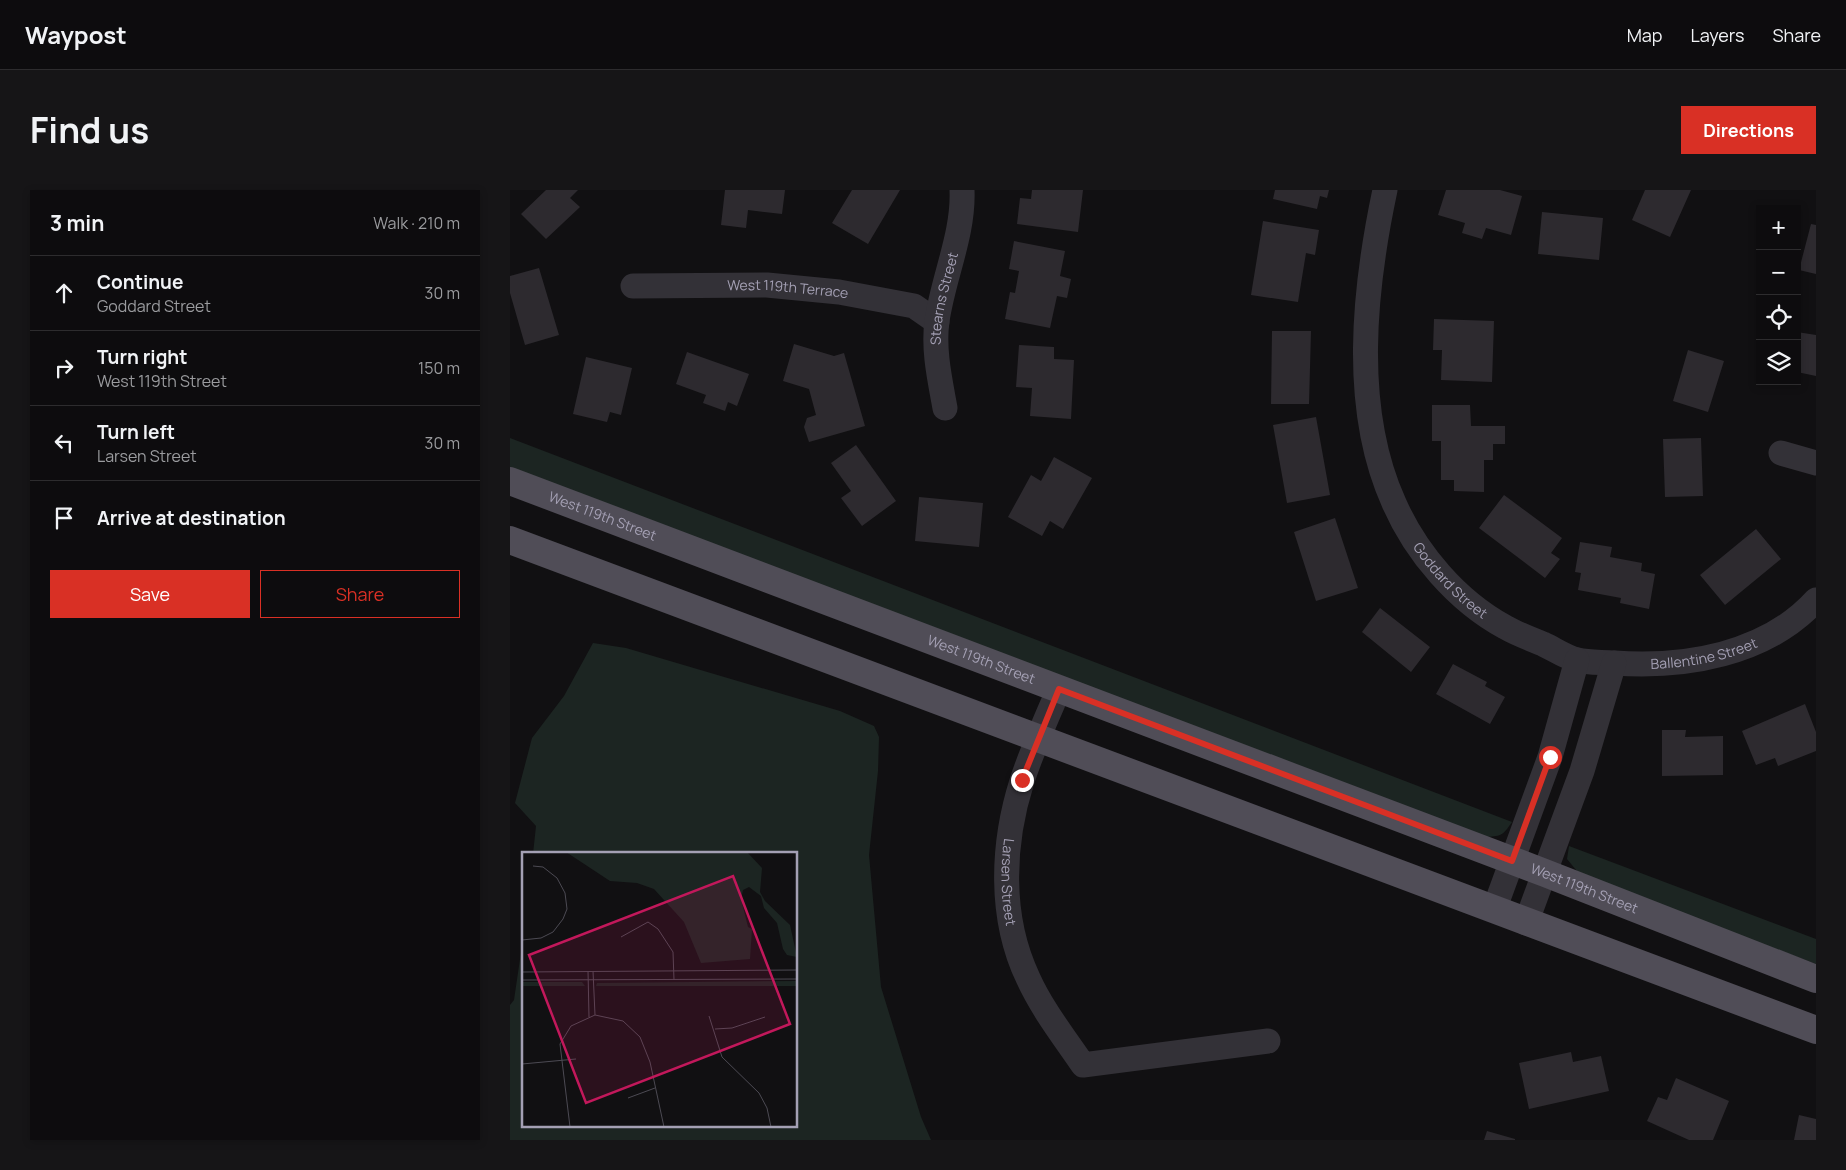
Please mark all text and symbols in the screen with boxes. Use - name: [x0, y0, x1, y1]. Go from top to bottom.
- text: Waypost: [25, 18, 127, 51]
- text: Map: [1627, 23, 1662, 47]
- text: Layers: [1690, 23, 1744, 47]
- text: Share: [1772, 23, 1821, 47]
- text: Find us: [30, 106, 149, 154]
- button: Directions: [1681, 106, 1816, 154]
- map controls: [1756, 205, 1801, 385]
- button: +: [1756, 205, 1801, 250]
- text: 3 min: [50, 209, 104, 237]
- text: Walk · 210 m: [373, 212, 460, 234]
- street label: Stearns Street: [926, 250, 962, 345]
- button: −: [1756, 250, 1801, 295]
- text: Continue: [97, 269, 183, 295]
- street label: West 119th Terrace: [727, 275, 850, 303]
- icon: ahead: [50, 279, 78, 307]
- text: 30 m: [425, 282, 460, 304]
- text: Goddard Street: [97, 295, 211, 317]
- button: locate: [1756, 295, 1801, 340]
- button: layers: [1756, 340, 1801, 385]
- text: Turn right: [97, 344, 187, 370]
- icon: right: [50, 354, 78, 382]
- text: 150 m: [418, 357, 460, 379]
- text: West 119th Street: [97, 370, 227, 392]
- text: Turn left: [97, 419, 175, 445]
- icon: left: [50, 429, 78, 457]
- text: 30 m: [425, 432, 460, 454]
- text: Larsen Street: [97, 445, 197, 467]
- street label: West 119th Street: [546, 487, 660, 545]
- icon: arrive: [50, 504, 78, 532]
- text: Arrive at destination: [97, 505, 286, 531]
- street label: Goddard Street: [1409, 538, 1492, 623]
- button: Save: [50, 570, 250, 618]
- button: Share: [260, 570, 460, 618]
- street label: West 119th Street: [925, 630, 1038, 688]
- street label: Ballentine Street: [1650, 633, 1760, 673]
- route start: [1539, 746, 1562, 769]
- route end: [1011, 769, 1034, 792]
- street label: Larsen Street: [998, 838, 1021, 928]
- inset map: [522, 852, 798, 1128]
- street label: West 119th Street: [1528, 858, 1641, 918]

